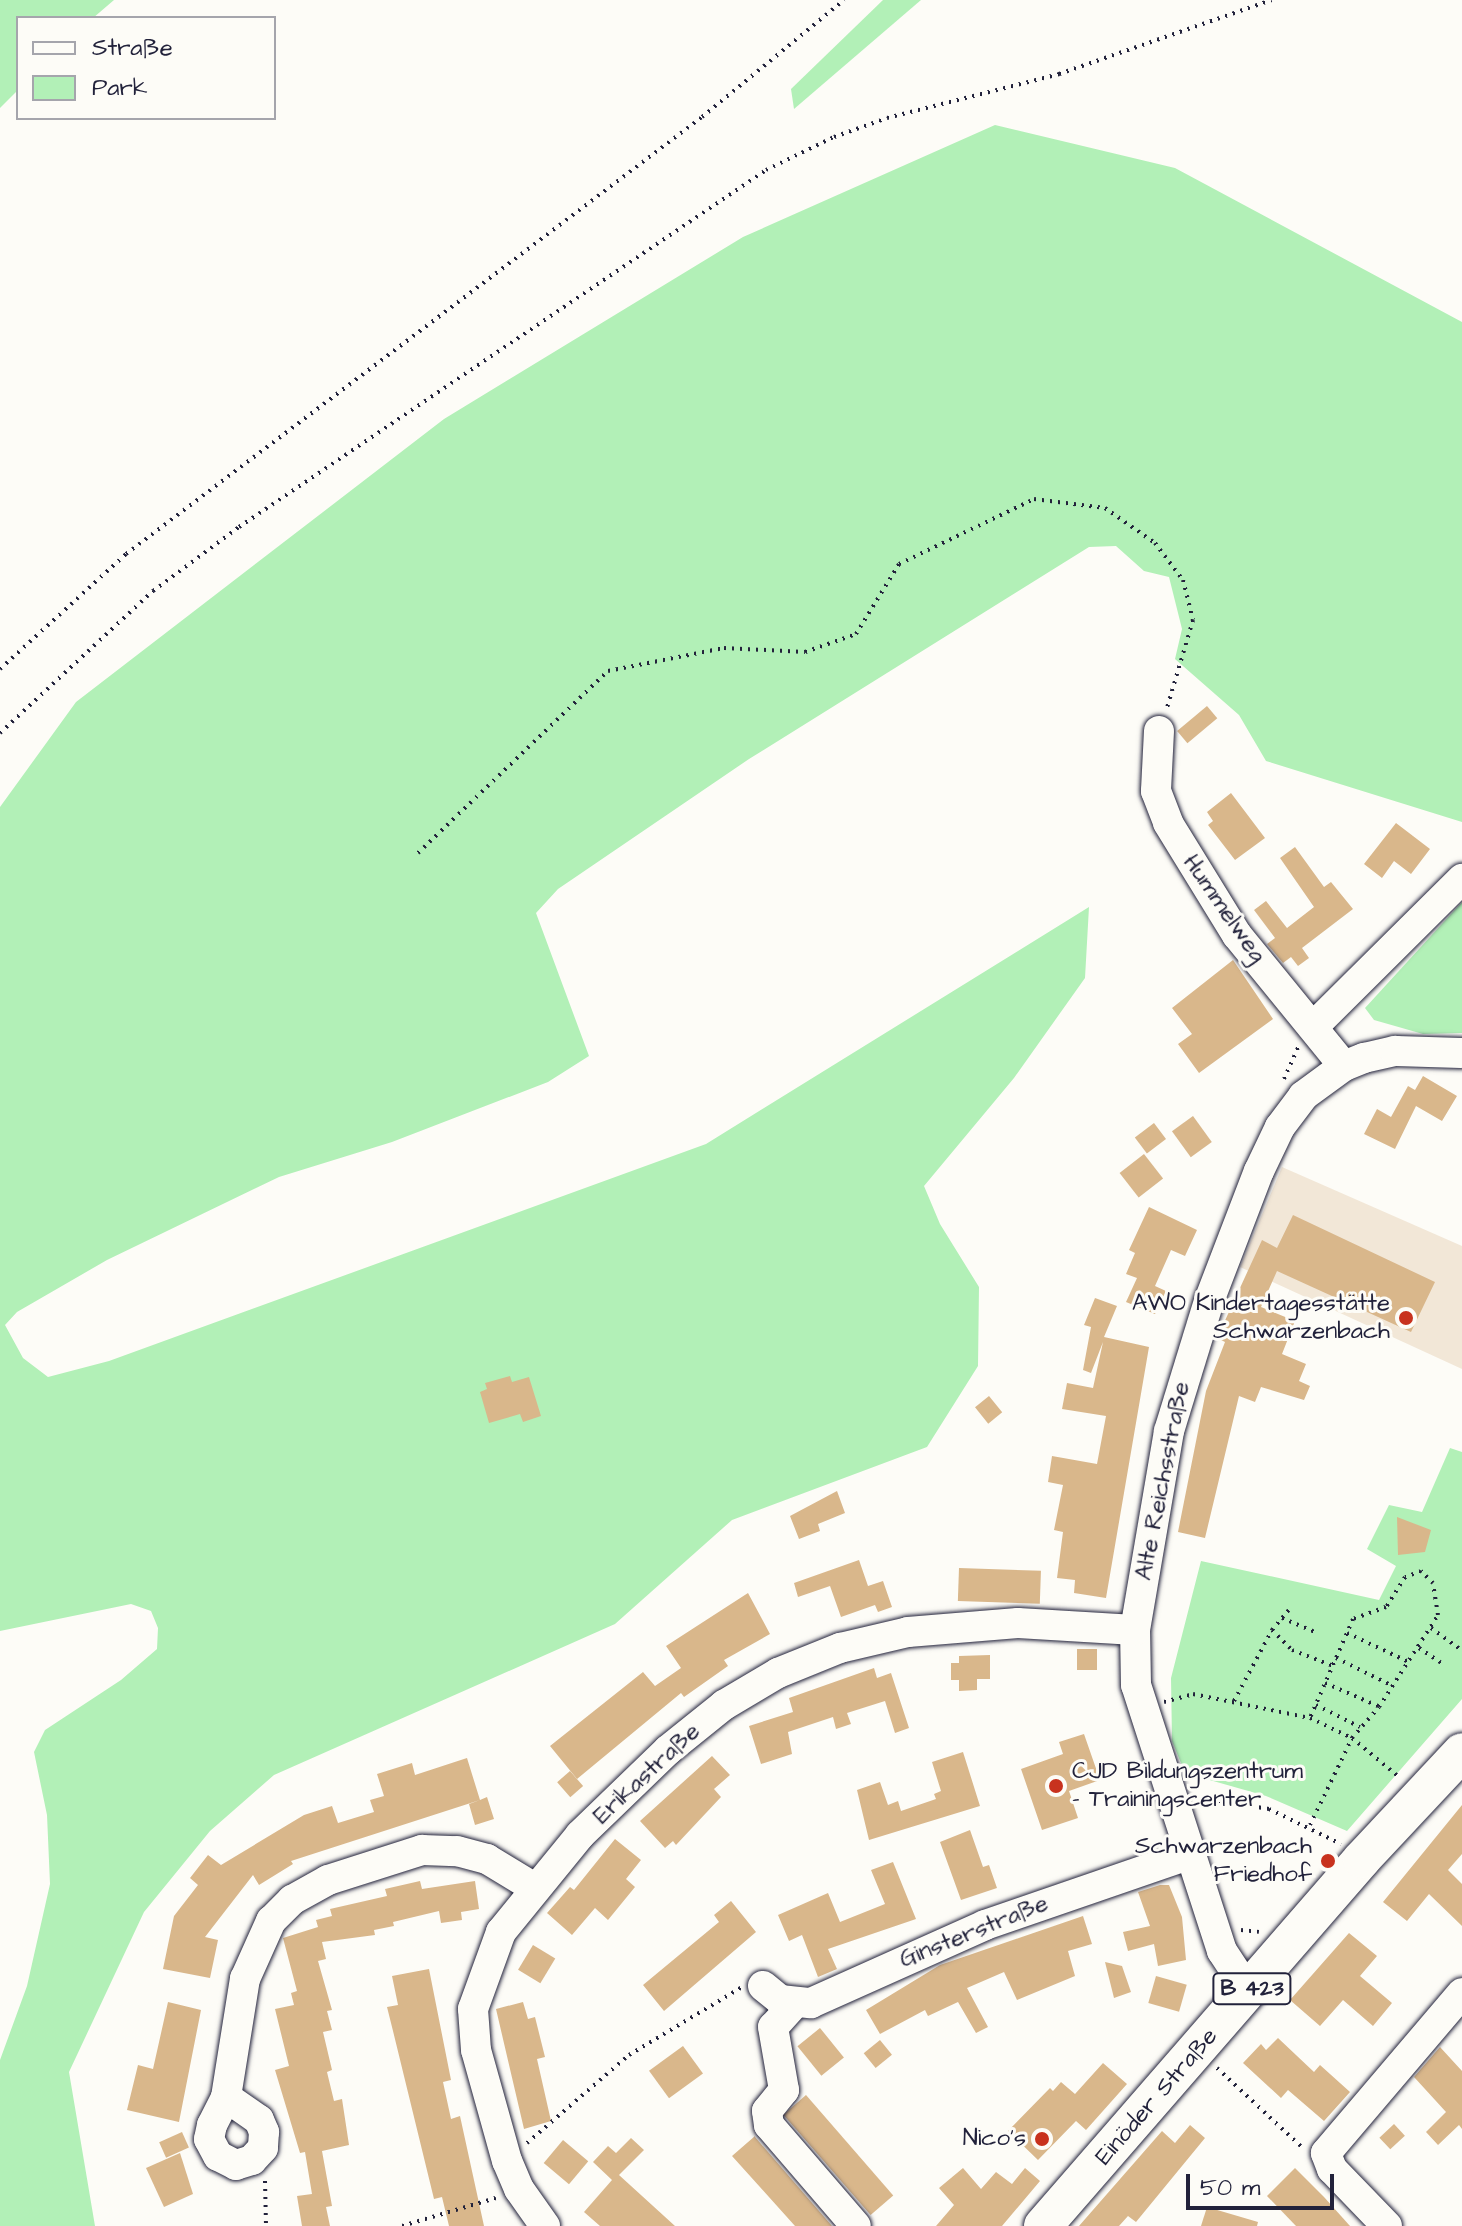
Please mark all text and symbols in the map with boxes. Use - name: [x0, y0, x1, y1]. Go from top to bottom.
- legend: [16, 16, 276, 120]
- text: Straße: [92, 31, 173, 65]
- text: Park: [92, 71, 148, 105]
- street label: Hummelweg: [1176, 849, 1272, 969]
- place label: AWO Kindertagesstätte Schwarzenbach: [1132, 1290, 1390, 1346]
- marker: AWO Kindertagesstätte Schwarzenbach: [1397, 1309, 1415, 1327]
- street label: Alte Reichsstraße: [1130, 1379, 1196, 1583]
- street label: Erikastraße: [588, 1717, 706, 1831]
- place label: CJD Bildungszentrum - Trainingscenter: [1072, 1758, 1303, 1814]
- marker: CJD Bildungszentrum - Trainingscenter: [1047, 1777, 1065, 1795]
- place label: Schwarzenbach Friedhof: [1135, 1833, 1312, 1889]
- marker: Schwarzenbach Friedhof: [1319, 1852, 1337, 1870]
- street label: Ginsterstraße: [896, 1889, 1052, 1975]
- road number: B 423: [1212, 1971, 1292, 2007]
- street label: Einöder Straße: [1090, 2023, 1224, 2171]
- place label: Nico's: [963, 2125, 1026, 2153]
- marker: Nico's: [1033, 2130, 1051, 2148]
- scale bar: [1190, 2158, 1338, 2208]
- text: 50 m: [1200, 2171, 1260, 2205]

